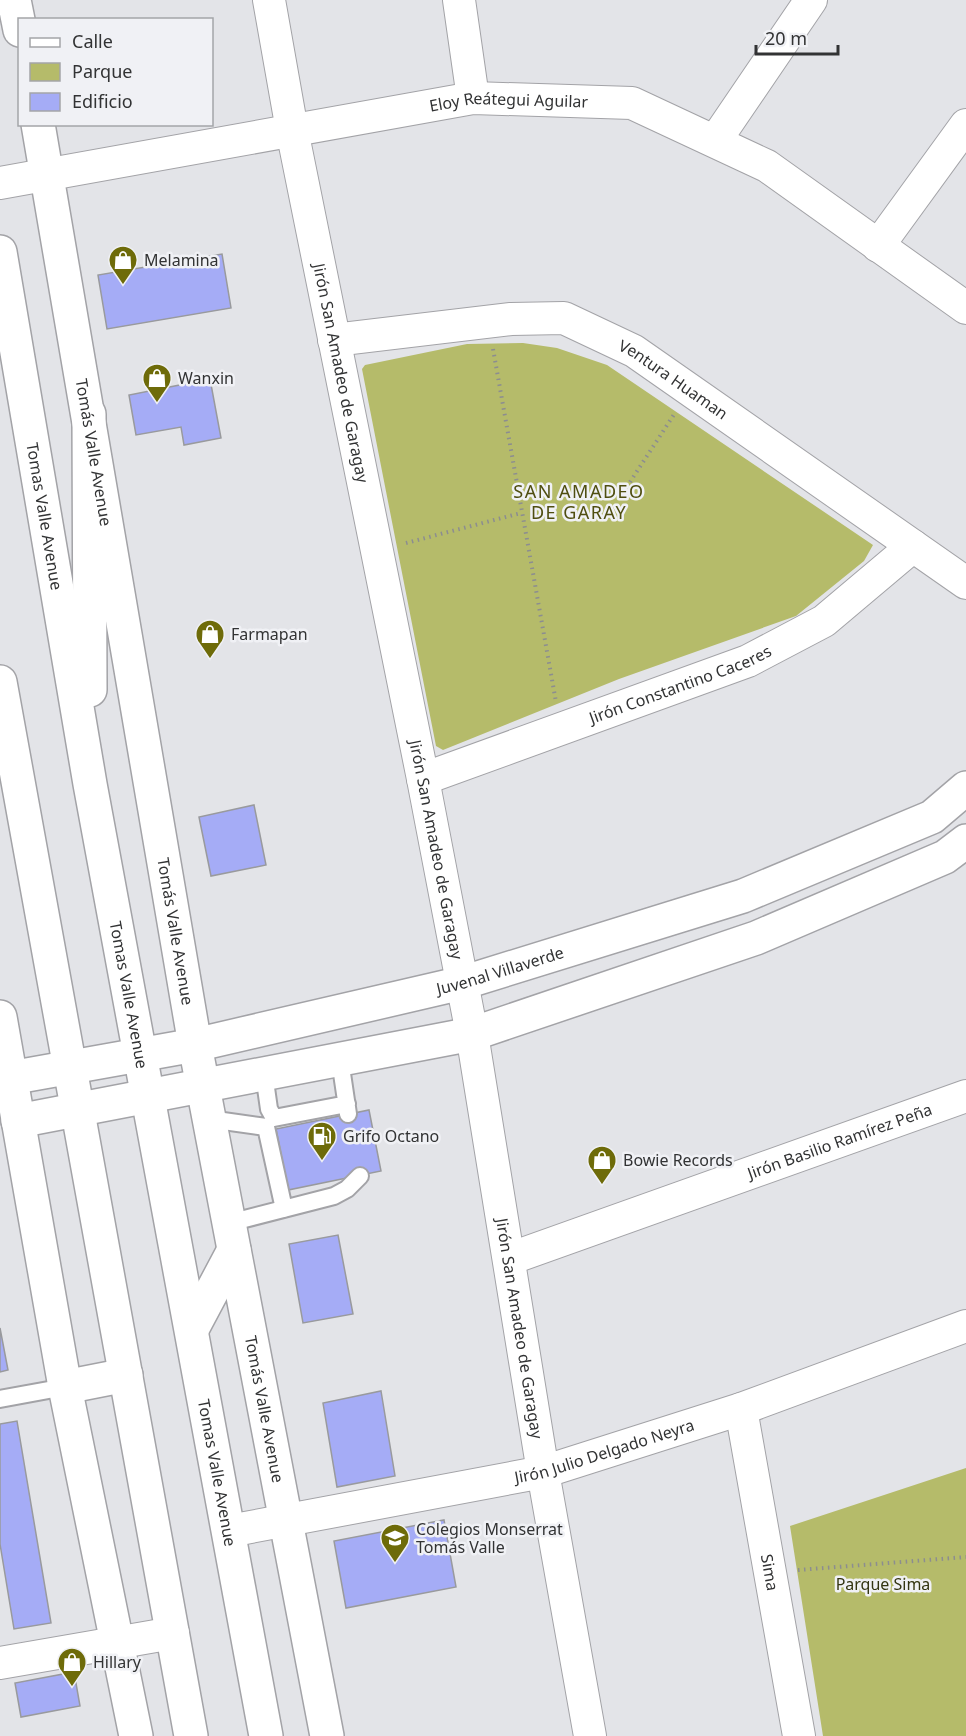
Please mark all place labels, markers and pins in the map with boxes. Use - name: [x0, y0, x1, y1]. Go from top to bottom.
- shop icon: Melamina: [107, 244, 139, 286]
- place label: Melamina: [144, 249, 219, 271]
- shop icon: Wanxin: [141, 362, 173, 404]
- place label: Wanxin: [178, 367, 234, 389]
- shop icon: Farmapan: [194, 618, 226, 660]
- place label: Farmapan: [231, 623, 308, 645]
- fuel station icon: Grifo Octano: [306, 1120, 338, 1162]
- place label: Grifo Octano: [343, 1125, 439, 1147]
- shop icon: Bowie Records: [586, 1144, 618, 1186]
- place label: Bowie Records: [623, 1149, 733, 1171]
- place label: Colegios Monserrat Tomás Valle: [416, 1518, 563, 1558]
- school or university icon: Colegios Monserrat Tomás Valle: [379, 1522, 411, 1564]
- shop icon: Hillary: [56, 1646, 88, 1688]
- place label: Hillary: [93, 1651, 142, 1673]

